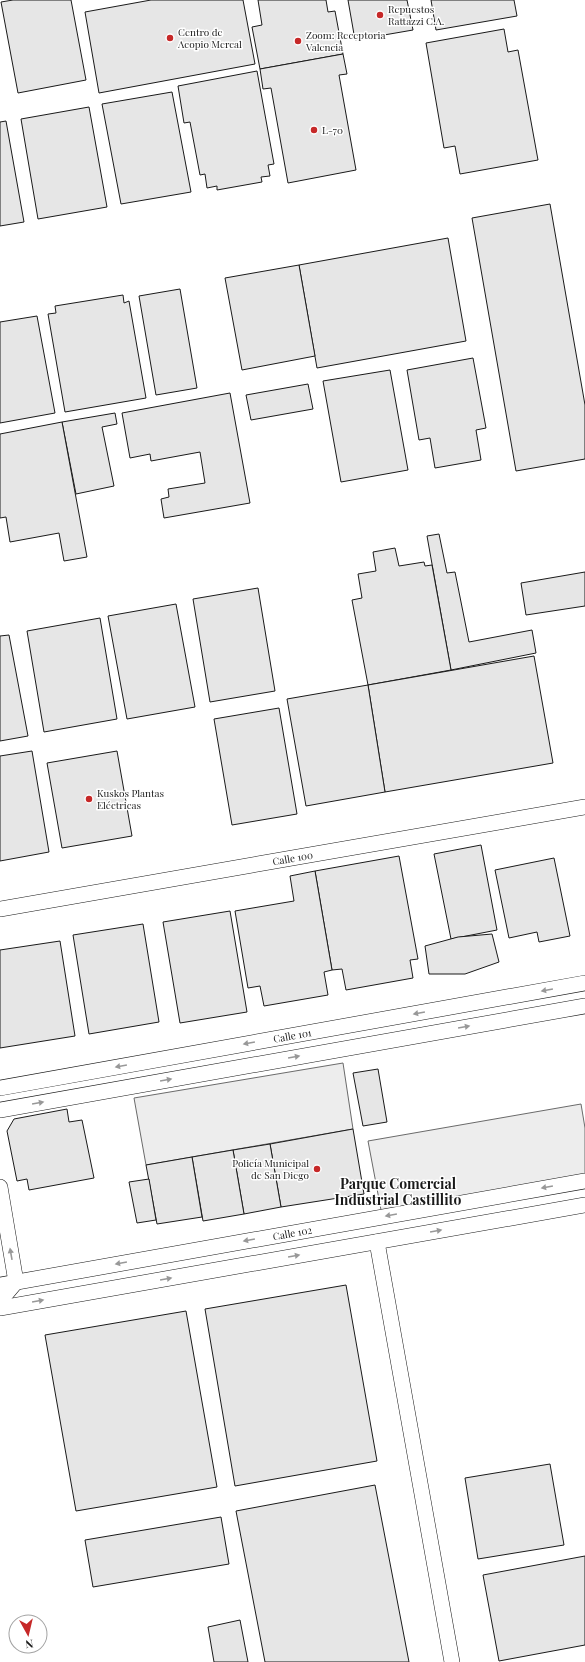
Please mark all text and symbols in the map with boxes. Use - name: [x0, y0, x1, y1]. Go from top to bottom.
- place label: Repuestos Rattazzi C.A.: [388, 2, 444, 28]
- marker: Repuestos Rattazzi C.A.: [375, 10, 385, 20]
- place label: Centro de Acopio Mercal: [177, 25, 242, 51]
- place label: Zoom: Receptoria Valencia: [305, 28, 386, 54]
- marker: Centro de Acopio Mercal: [165, 33, 175, 43]
- marker: Zoom: Receptoria Valencia: [293, 36, 303, 46]
- place label: L-70: [322, 123, 343, 137]
- marker: L-70: [309, 125, 319, 135]
- place label: Kuskos Plantas Eléctricas: [97, 786, 164, 812]
- marker: Kuskos Plantas Eléctricas: [84, 794, 94, 804]
- street label: Calle 100: [271, 848, 314, 868]
- one-way arrow: [541, 987, 553, 993]
- one-way arrow: [413, 1010, 425, 1016]
- one-way arrow: [458, 1024, 470, 1030]
- street label: Calle 101: [272, 1025, 313, 1046]
- one-way arrow: [243, 1041, 255, 1047]
- one-way arrow: [288, 1054, 300, 1060]
- one-way arrow: [115, 1064, 127, 1070]
- one-way arrow: [160, 1077, 172, 1083]
- one-way arrow: [32, 1100, 45, 1106]
- place label: Policía Municipal de San Diego: [232, 1156, 310, 1182]
- marker: Policía Municipal de San Diego: [312, 1164, 322, 1174]
- district label: Parque Comercial Industrial Castillito: [335, 1174, 462, 1209]
- one-way arrow: [540, 1185, 553, 1191]
- one-way arrow: [385, 1212, 397, 1218]
- street label: Calle 102: [272, 1223, 313, 1243]
- one-way arrow: [430, 1228, 442, 1234]
- one-way arrow: [243, 1238, 255, 1244]
- one-way arrow: [8, 1248, 14, 1260]
- one-way arrow: [288, 1253, 301, 1259]
- one-way arrow: [115, 1260, 127, 1266]
- one-way arrow: [160, 1276, 173, 1282]
- one-way arrow: [32, 1298, 45, 1304]
- north arrow: [8, 1614, 48, 1654]
- text: N: [24, 1636, 34, 1652]

